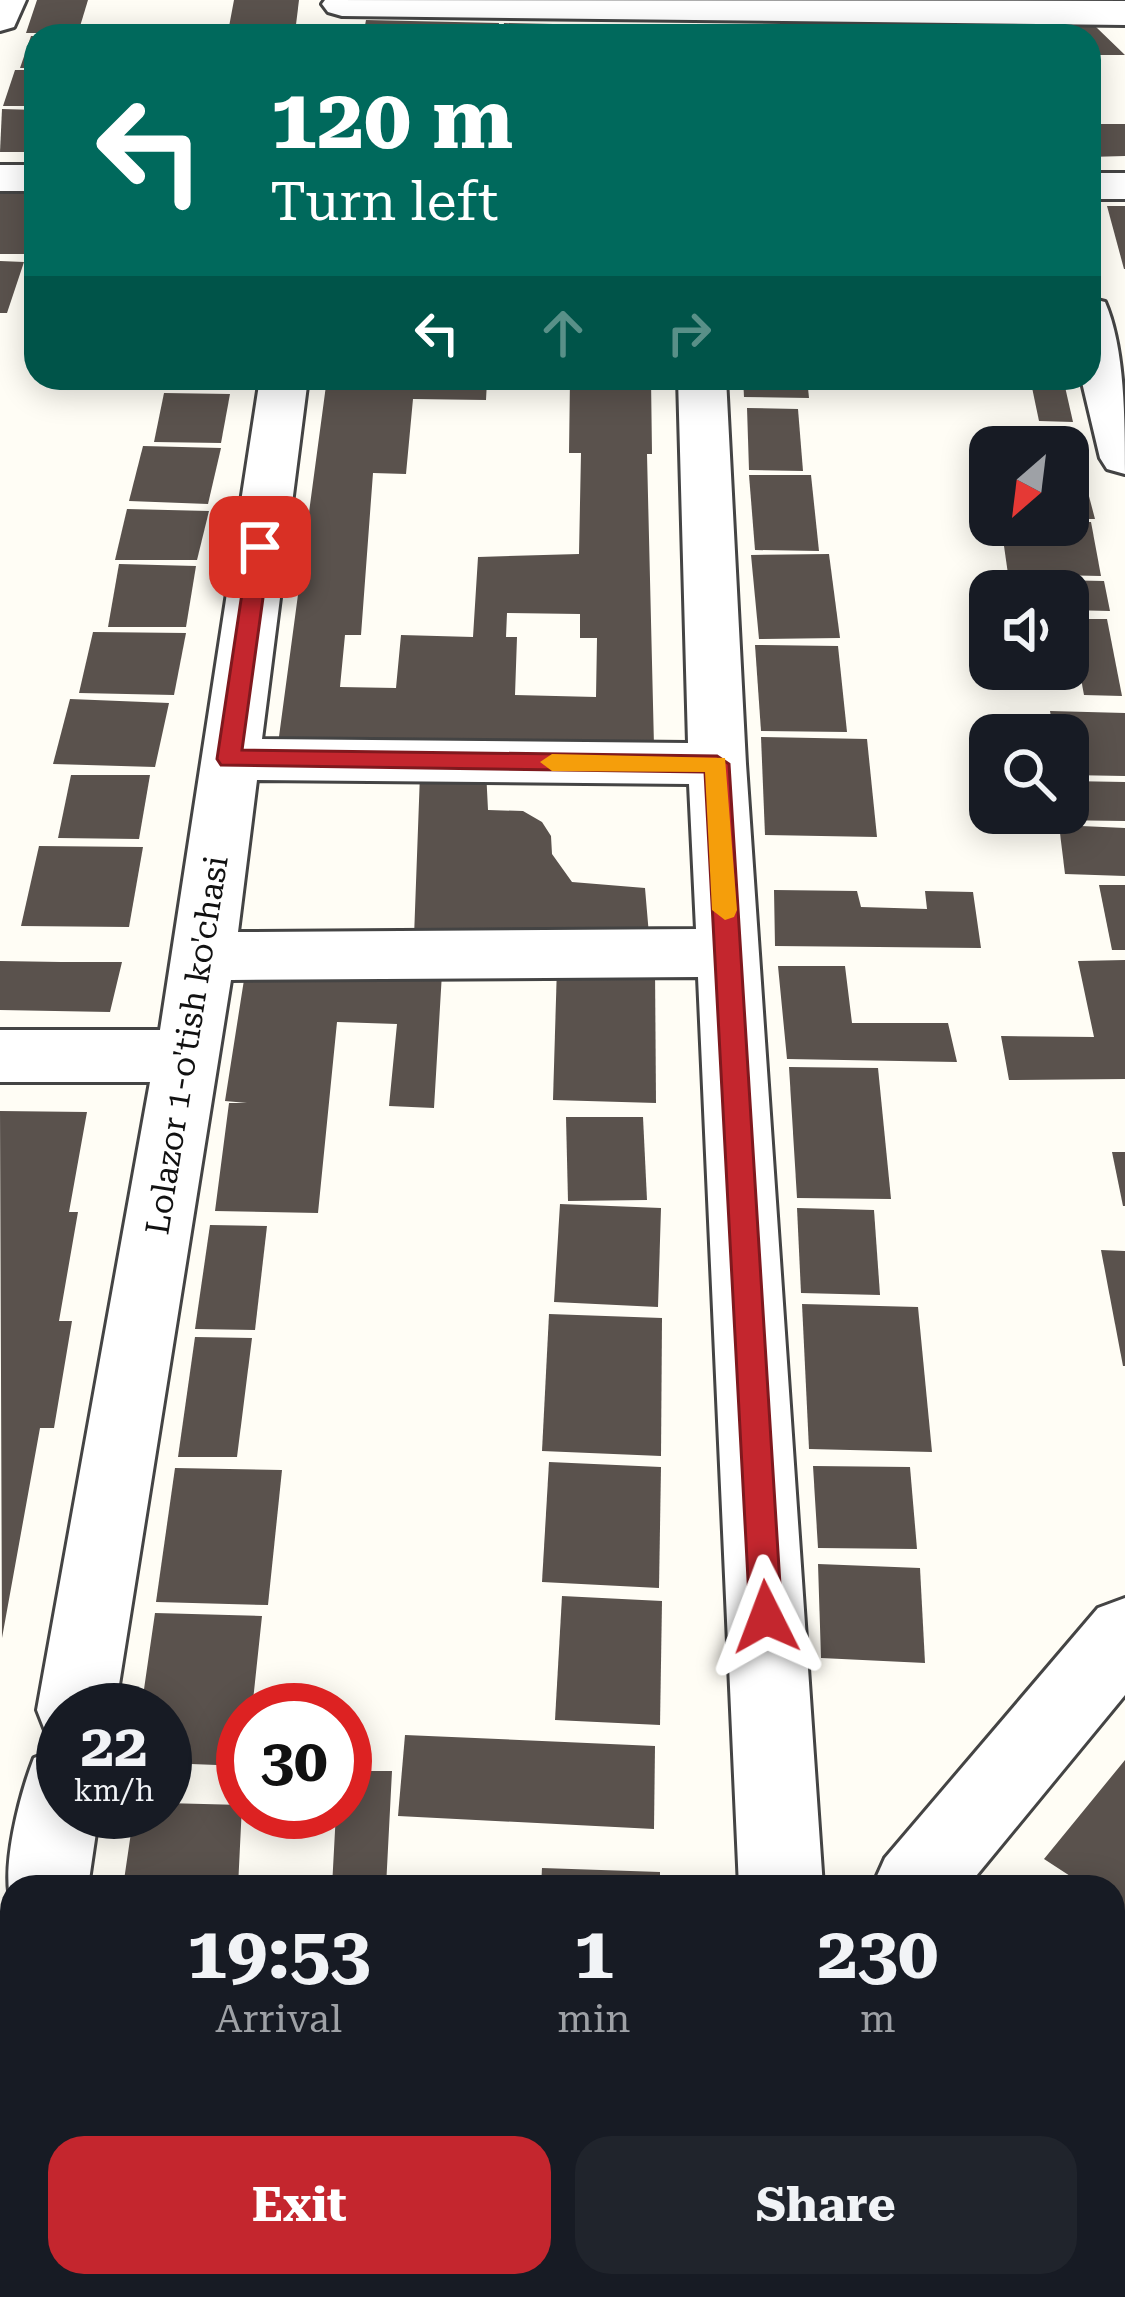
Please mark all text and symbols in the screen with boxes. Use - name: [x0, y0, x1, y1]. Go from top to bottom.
- text: 120 m: [270, 70, 513, 168]
- icon: left: [72, 72, 228, 228]
- text: Turn left: [270, 170, 498, 233]
- icon: left: [404, 300, 470, 366]
- icon: ahead: [530, 300, 596, 366]
- icon: right: [656, 300, 722, 366]
- north arrow: [969, 426, 1089, 546]
- map controls: [969, 426, 1089, 834]
- pin: [209, 496, 311, 598]
- icon: arrive: [227, 514, 293, 580]
- button: sound: [969, 570, 1089, 690]
- button: search: [969, 714, 1089, 834]
- street label: Lolazor 1-o'tish ko'chasi: [137, 853, 236, 1237]
- position arrow: [703, 1554, 829, 1680]
- speed limit sign: 30: [216, 1683, 372, 1839]
- text: 22: [80, 1710, 148, 1781]
- text: km/h: [74, 1773, 154, 1808]
- text: 19:53: [187, 1911, 371, 1996]
- text: 1: [574, 1911, 614, 1996]
- text: 230: [817, 1911, 938, 1996]
- text: Arrival: [215, 1996, 342, 2042]
- text: min: [557, 1996, 631, 2042]
- text: m: [860, 1996, 896, 2042]
- button: Exit: [48, 2136, 551, 2274]
- button: Share: [575, 2136, 1077, 2274]

